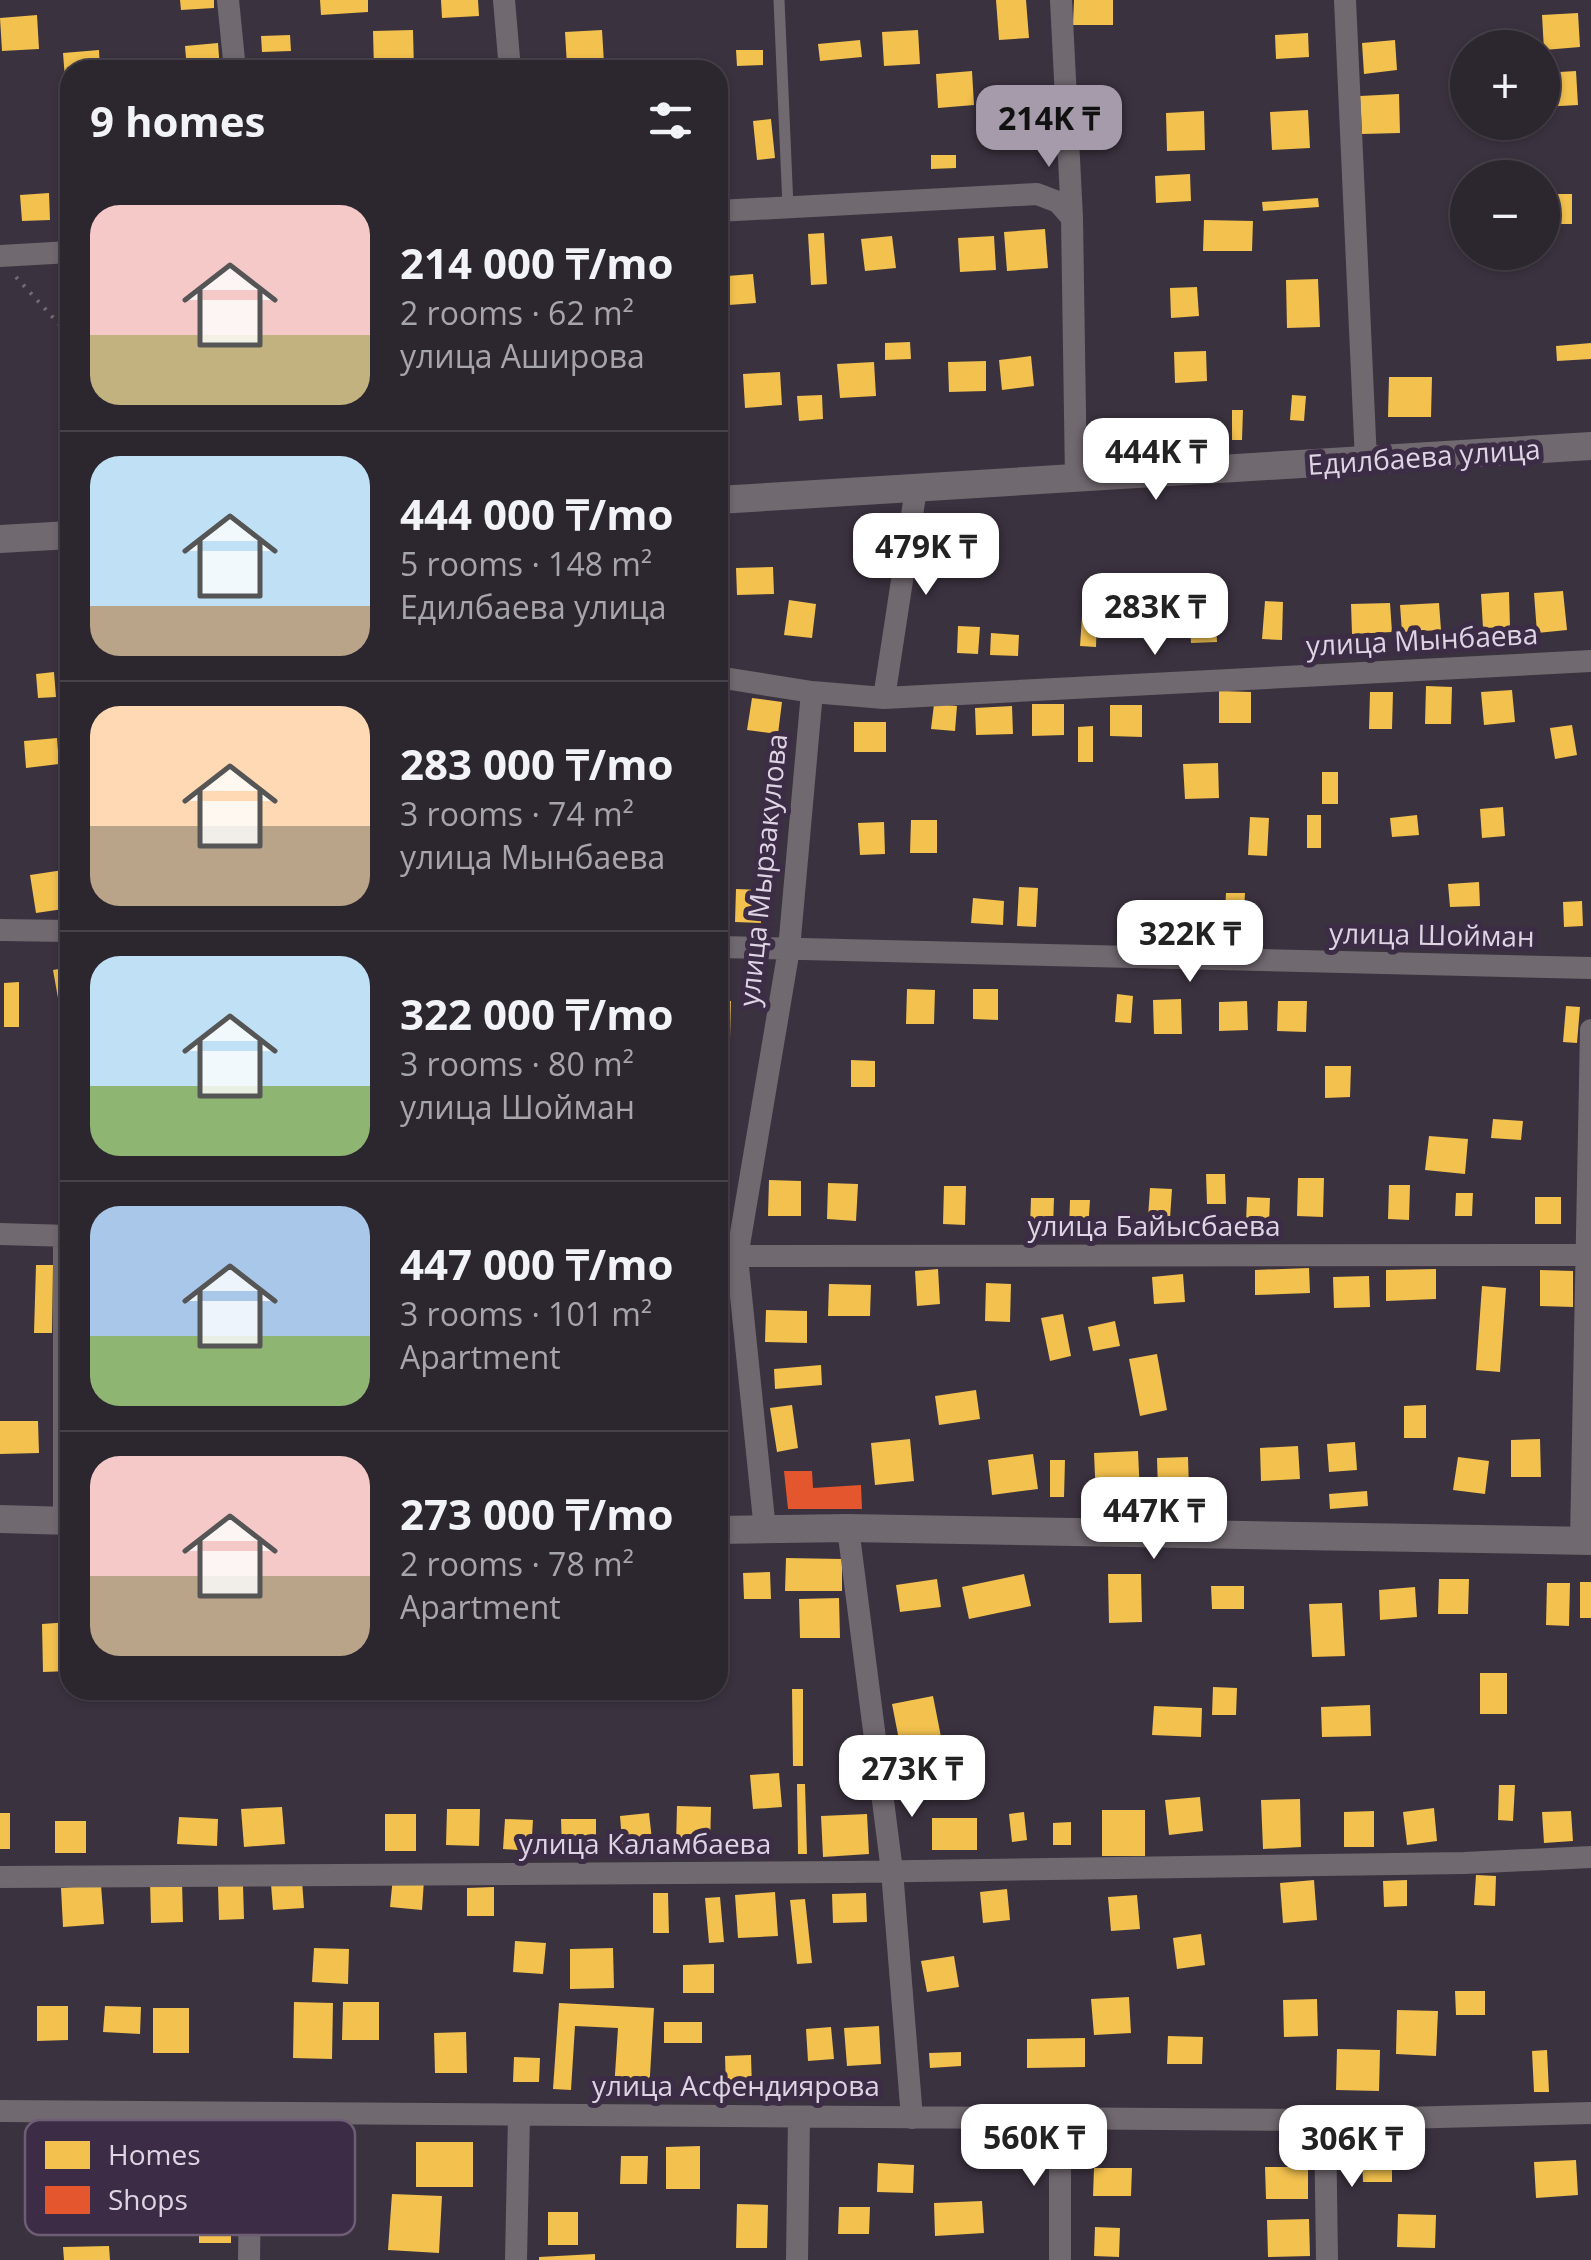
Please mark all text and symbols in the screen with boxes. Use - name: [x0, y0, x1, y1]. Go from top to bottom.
- map controls: [1450, 30, 1560, 270]
- button: +: [1450, 30, 1560, 140]
- pin: 214K ₸: [968, 85, 1130, 170]
- text: 9 homes: [90, 92, 265, 149]
- icon: filters: [643, 93, 698, 148]
- text: 214K ₸: [998, 96, 1100, 139]
- button: −: [1450, 160, 1560, 270]
- text: 214 000 ₸/mo: [400, 234, 673, 291]
- icon: home: [170, 245, 290, 365]
- text: 2 rooms · 62 m²: [400, 291, 634, 334]
- text: улица Аширова: [400, 334, 645, 377]
- pin: 444K ₸: [1075, 418, 1237, 503]
- text: 444K ₸: [1105, 429, 1207, 472]
- street label: Едилбаева улица: [1306, 429, 1542, 483]
- text: 444 000 ₸/mo: [400, 485, 673, 542]
- icon: home: [170, 496, 290, 616]
- pin: 479K ₸: [845, 513, 1007, 598]
- text: 479K ₸: [875, 524, 977, 567]
- text: 5 rooms · 148 m²: [400, 542, 652, 585]
- pin: 283K ₸: [1074, 573, 1236, 658]
- text: 283K ₸: [1104, 584, 1206, 627]
- text: Едилбаева улица: [400, 585, 667, 628]
- street label: улица Мынбаева: [1305, 614, 1539, 664]
- street label: улица Мырзакулова: [729, 732, 795, 1008]
- text: 283 000 ₸/mo: [400, 735, 673, 792]
- icon: home: [170, 746, 290, 866]
- text: 3 rooms · 74 m²: [400, 792, 634, 835]
- text: улица Мынбаева: [400, 835, 665, 878]
- pin: 322K ₸: [1109, 900, 1271, 985]
- text: 322K ₸: [1139, 911, 1241, 954]
- street label: улица Шойман: [1329, 913, 1535, 955]
- text: 322 000 ₸/mo: [400, 985, 673, 1042]
- icon: home: [170, 996, 290, 1116]
- text: 3 rooms · 80 m²: [400, 1042, 634, 1085]
- text: улица Шойман: [400, 1085, 635, 1128]
- street label: улица Байысбаева: [1027, 1206, 1281, 1244]
- text: 447 000 ₸/mo: [400, 1235, 673, 1292]
- icon: home: [170, 1246, 290, 1366]
- text: 3 rooms · 101 m²: [400, 1292, 652, 1335]
- text: Apartment: [400, 1335, 561, 1378]
- pin: 447K ₸: [1073, 1477, 1235, 1562]
- text: 273 000 ₸/mo: [400, 1485, 673, 1542]
- text: 447K ₸: [1103, 1488, 1205, 1531]
- icon: home: [170, 1496, 290, 1616]
- text: 2 rooms · 78 m²: [400, 1542, 634, 1585]
- text: Apartment: [400, 1585, 561, 1628]
- pin: 273K ₸: [831, 1735, 993, 1820]
- text: 273K ₸: [861, 1746, 963, 1789]
- street label: улица Каламбаева: [519, 1824, 771, 1862]
- street label: улица Асфендиярова: [592, 2066, 880, 2104]
- pin: 560K ₸: [953, 2104, 1115, 2189]
- pin: 306K ₸: [1271, 2105, 1433, 2190]
- text: 560K ₸: [983, 2115, 1085, 2158]
- text: 306K ₸: [1301, 2116, 1403, 2159]
- legend: [25, 2120, 355, 2235]
- text: Homes: [108, 2135, 200, 2173]
- text: Shops: [108, 2180, 188, 2218]

